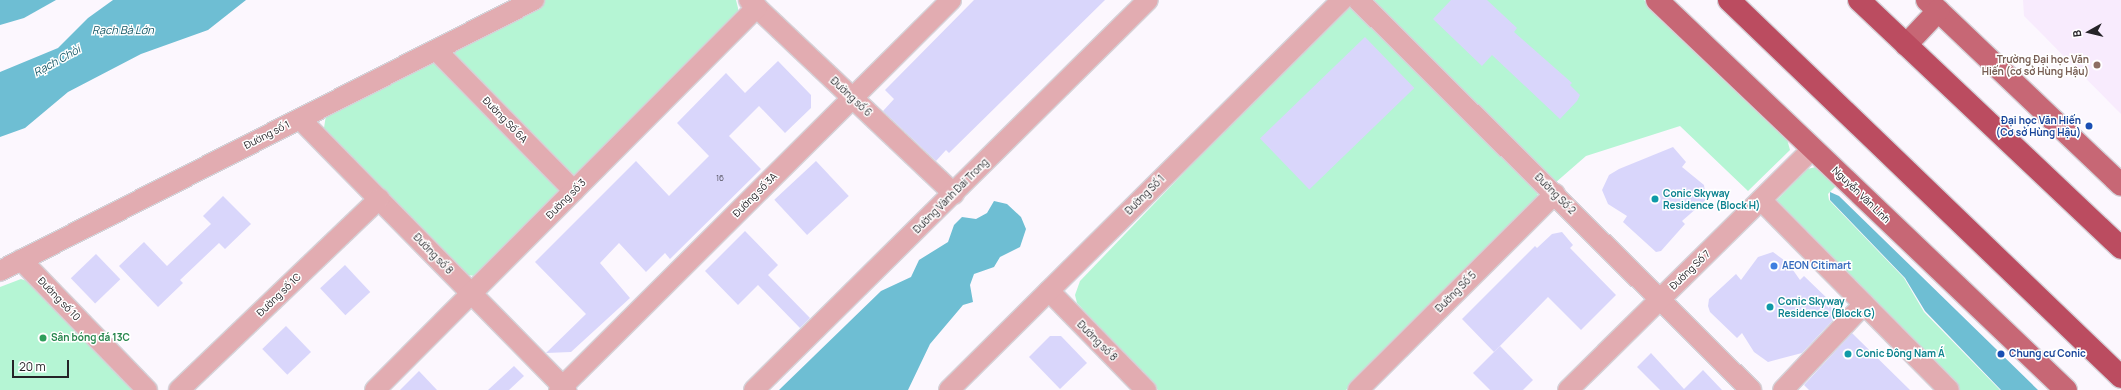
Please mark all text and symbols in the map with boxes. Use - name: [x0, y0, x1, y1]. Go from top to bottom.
- north arrow: [2069, 12, 2109, 52]
- water label: Rạch Bà Lớn: [92, 23, 154, 37]
- text: B: [2069, 29, 2085, 38]
- water label: Rạch Chòi: [31, 43, 83, 79]
- place label: Trường Đại học Văn Hiến (cơ sở Hùng Hậu): [1982, 53, 2089, 76]
- marker: Trường Đại học Văn Hiến (cơ sở Hùng Hậu): [2092, 60, 2102, 70]
- street label: Đường số 6: [828, 75, 874, 119]
- street label: Đường Số 6A: [480, 95, 530, 145]
- place label: Đại học Văn Hiến (Cơ sở Hùng Hậu): [1996, 114, 2081, 138]
- street label: Đường số 1: [242, 118, 292, 152]
- marker: Đại học Văn Hiến (Cơ sở Hùng Hậu): [2084, 121, 2094, 131]
- street label: Đường Vành Đai Trong: [911, 156, 991, 236]
- street label: Nguyễn Văn Linh: [1830, 164, 1892, 226]
- street label: Đường số 3A: [730, 170, 780, 220]
- street label: Đường Số 2: [1532, 171, 1578, 217]
- house number: 16: [716, 173, 724, 183]
- street label: Đường Số 1: [1123, 173, 1167, 217]
- street label: Đường số 3: [544, 177, 588, 221]
- place label: Conic Skyway Residence (Block H): [1663, 187, 1760, 210]
- marker: Conic Skyway Residence (Block H): [1650, 194, 1660, 204]
- street label: Đường số 8: [411, 231, 455, 277]
- street label: Đường Số 7: [1667, 248, 1713, 292]
- place label: AEON Citimart: [1782, 260, 1851, 272]
- marker: AEON Citimart: [1769, 261, 1779, 271]
- street label: Đường Số 5: [1433, 269, 1479, 315]
- street label: Đường số 1C: [254, 271, 304, 319]
- street label: Đường số 10: [35, 275, 83, 323]
- place label: Conic Skyway Residence (Block G): [1778, 295, 1875, 318]
- marker: Conic Skyway Residence (Block G): [1765, 302, 1775, 312]
- street label: Đường số 8: [1075, 319, 1119, 363]
- place label: Sân bóng đá 13C: [51, 332, 130, 344]
- marker: Sân bóng đá 13C: [38, 333, 48, 343]
- place label: Conic Đông Nam Á: [1856, 348, 1945, 360]
- place label: Chung cư Conic: [2009, 348, 2086, 360]
- marker: Conic Đông Nam Á: [1843, 349, 1853, 359]
- marker: Chung cư Conic: [1996, 349, 2006, 359]
- scale bar: [14, 352, 71, 378]
- text: 20 m: [19, 358, 46, 375]

